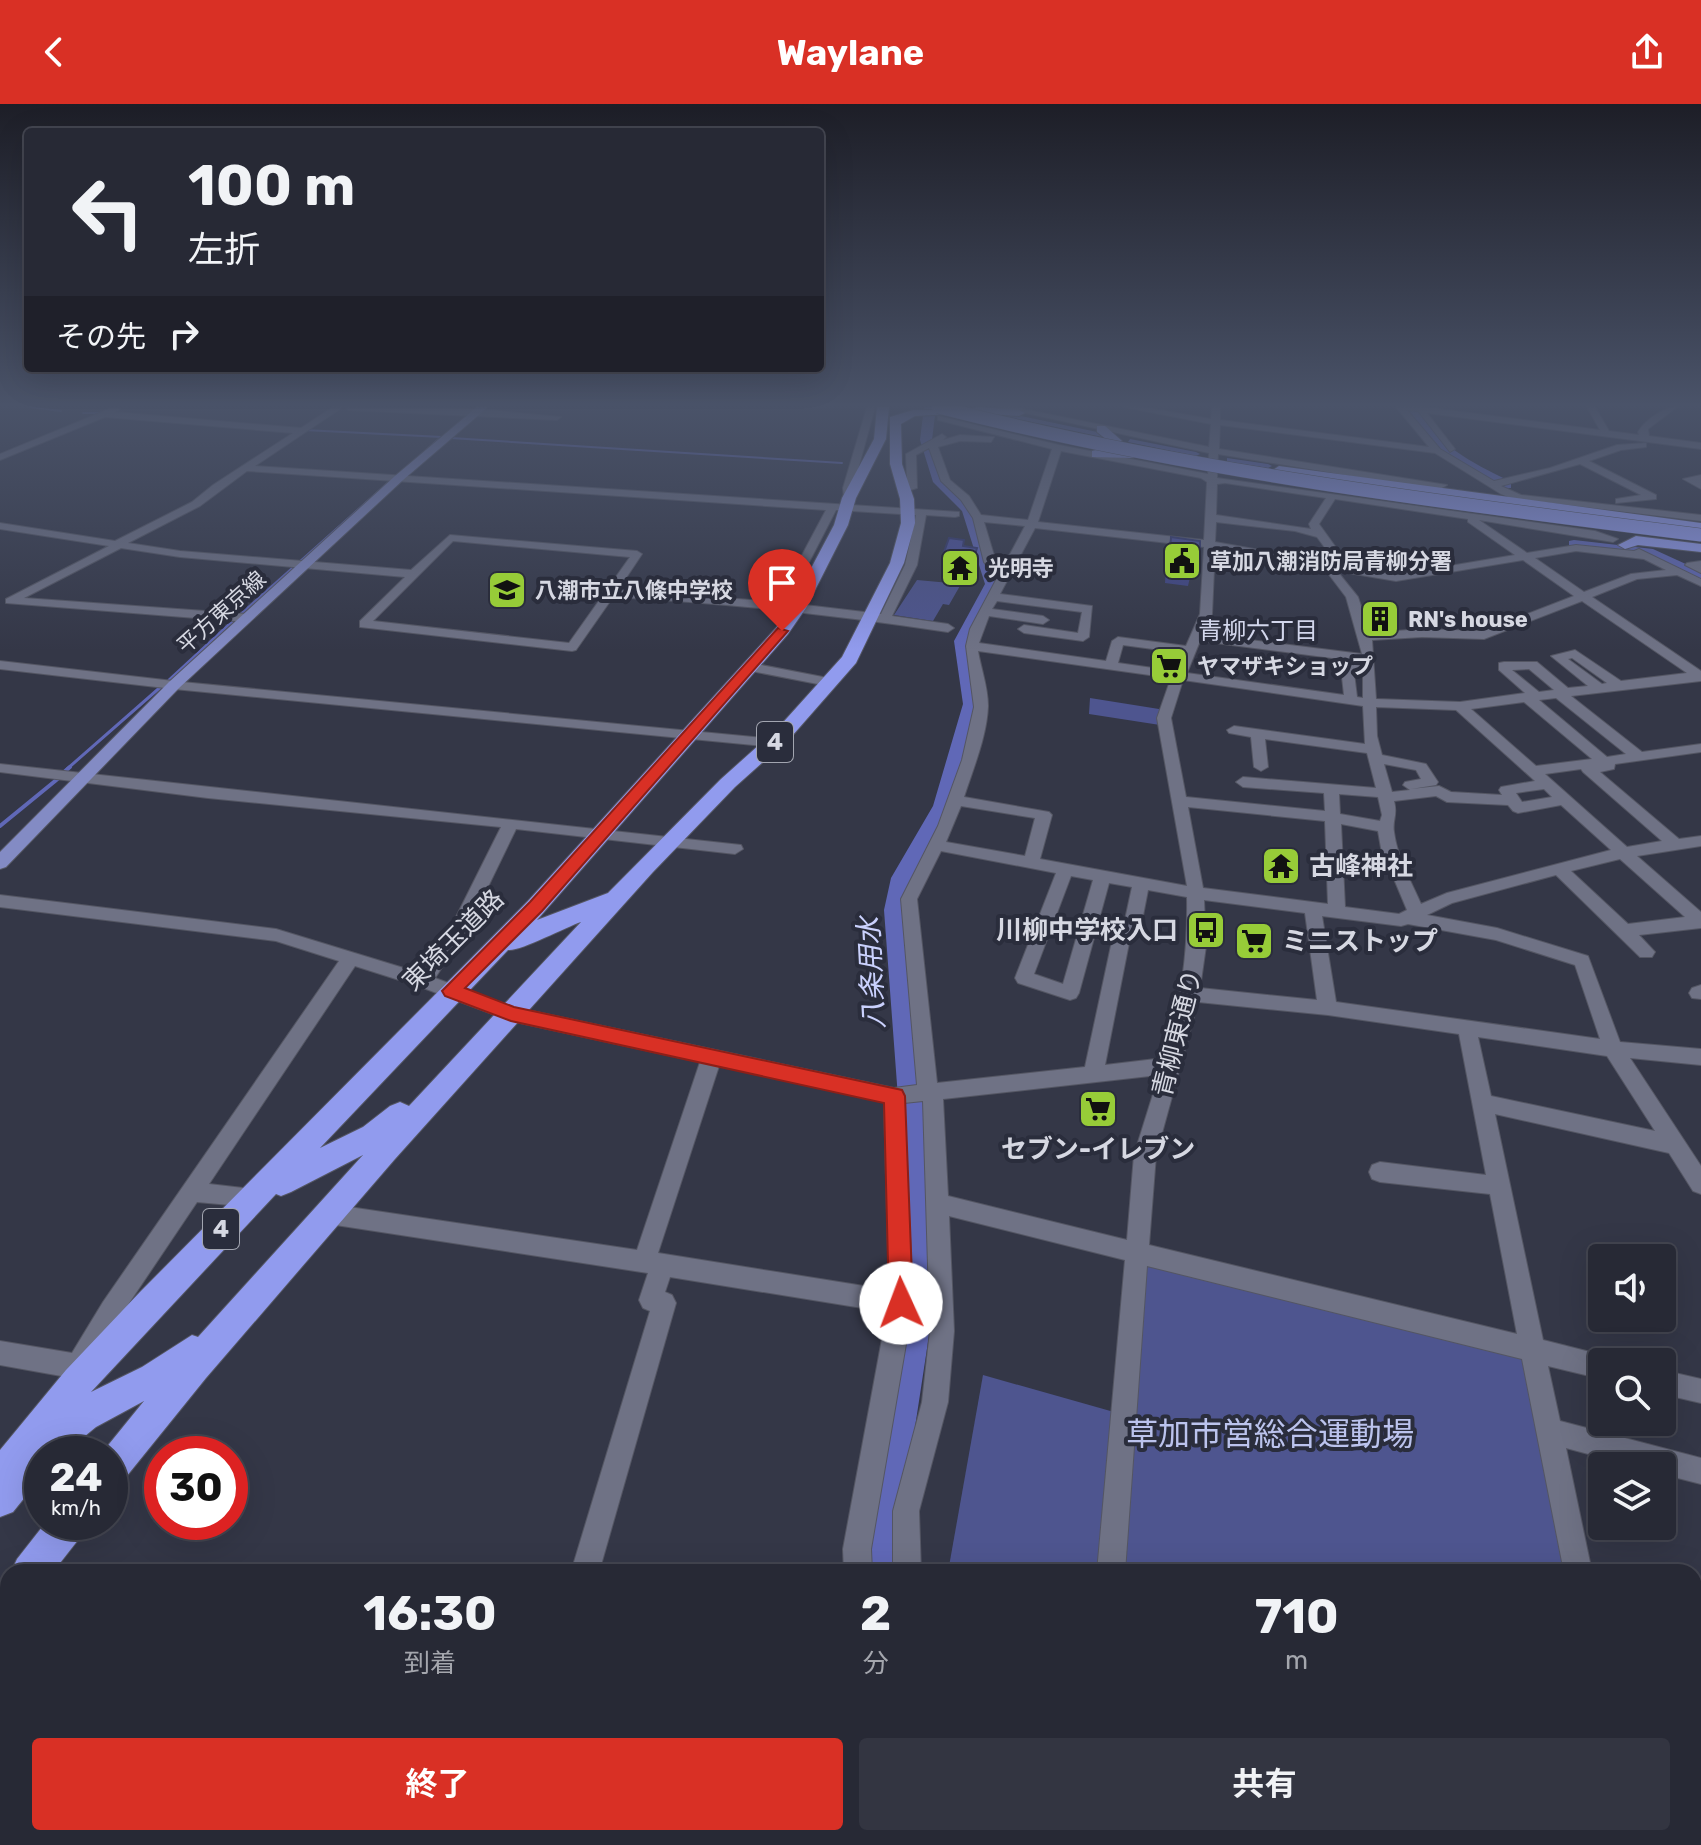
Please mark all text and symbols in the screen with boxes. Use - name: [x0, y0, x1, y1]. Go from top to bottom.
- icon: back: [32, 30, 76, 74]
- icon: share: [1625, 30, 1669, 74]
- text: Waylane: [777, 31, 924, 74]
- text: 100 m: [188, 153, 355, 219]
- icon: left: [56, 160, 160, 264]
- text: 左折: [188, 228, 260, 271]
- icon: right: [162, 312, 206, 356]
- text: その先: [56, 319, 146, 355]
- public building icon: 草加八潮消防局青柳分署: [1161, 540, 1203, 582]
- temple icon: 光明寺: [939, 547, 981, 589]
- place label: 草加八潮消防局青柳分署: [1210, 548, 1452, 575]
- pin: [748, 549, 816, 631]
- place label: 光明寺: [988, 555, 1054, 582]
- icon: arrive: [760, 561, 804, 605]
- street label: 平方東京線: [171, 566, 271, 659]
- school or university icon: 八潮市立八條中学校: [486, 569, 528, 611]
- place label: 八潮市立八條中学校: [535, 577, 733, 604]
- building icon: RN's house: [1359, 598, 1401, 640]
- place label: RN's house: [1408, 606, 1528, 633]
- district label: 青柳六丁目: [1198, 617, 1318, 645]
- supermarket icon: ヤマザキショップ: [1148, 645, 1190, 687]
- place label: ヤマザキショップ: [1197, 653, 1373, 680]
- road number: 4: [757, 722, 793, 762]
- temple icon: 古峰神社: [1260, 845, 1302, 887]
- place label: 古峰神社: [1309, 851, 1413, 882]
- street label: 東埼玉道路: [396, 883, 510, 997]
- bus stop icon: 川柳中学校入口: [1185, 909, 1227, 951]
- water label: 八条用水: [852, 913, 891, 1030]
- place label: 川柳中学校入口: [996, 915, 1178, 946]
- supermarket icon: ミニストップ: [1233, 920, 1275, 962]
- place label: ミニストップ: [1282, 926, 1438, 957]
- street label: 青柳東通り: [1147, 966, 1208, 1100]
- supermarket icon: セブン-イレブン: [1077, 1088, 1119, 1130]
- place label: セブン-イレブン: [1001, 1134, 1195, 1165]
- road number: 4: [203, 1209, 239, 1249]
- map controls: [1588, 1244, 1676, 1540]
- button: sound: [1588, 1244, 1676, 1332]
- position arrow: [859, 1261, 943, 1345]
- button: search: [1588, 1348, 1676, 1436]
- park label: 草加市営総合運動場: [1126, 1415, 1414, 1453]
- speed limit sign: 30: [144, 1436, 248, 1540]
- button: layers: [1588, 1452, 1676, 1540]
- text: 24: [49, 1454, 103, 1501]
- text: km/h: [51, 1496, 101, 1520]
- text: 16:30: [363, 1585, 497, 1642]
- text: 2: [860, 1585, 891, 1642]
- text: 710: [1255, 1588, 1339, 1645]
- text: m: [1285, 1645, 1308, 1676]
- text: 到着: [404, 1648, 456, 1679]
- text: 分: [863, 1648, 889, 1679]
- button: 終了: [32, 1738, 843, 1830]
- button: 共有: [859, 1738, 1670, 1830]

